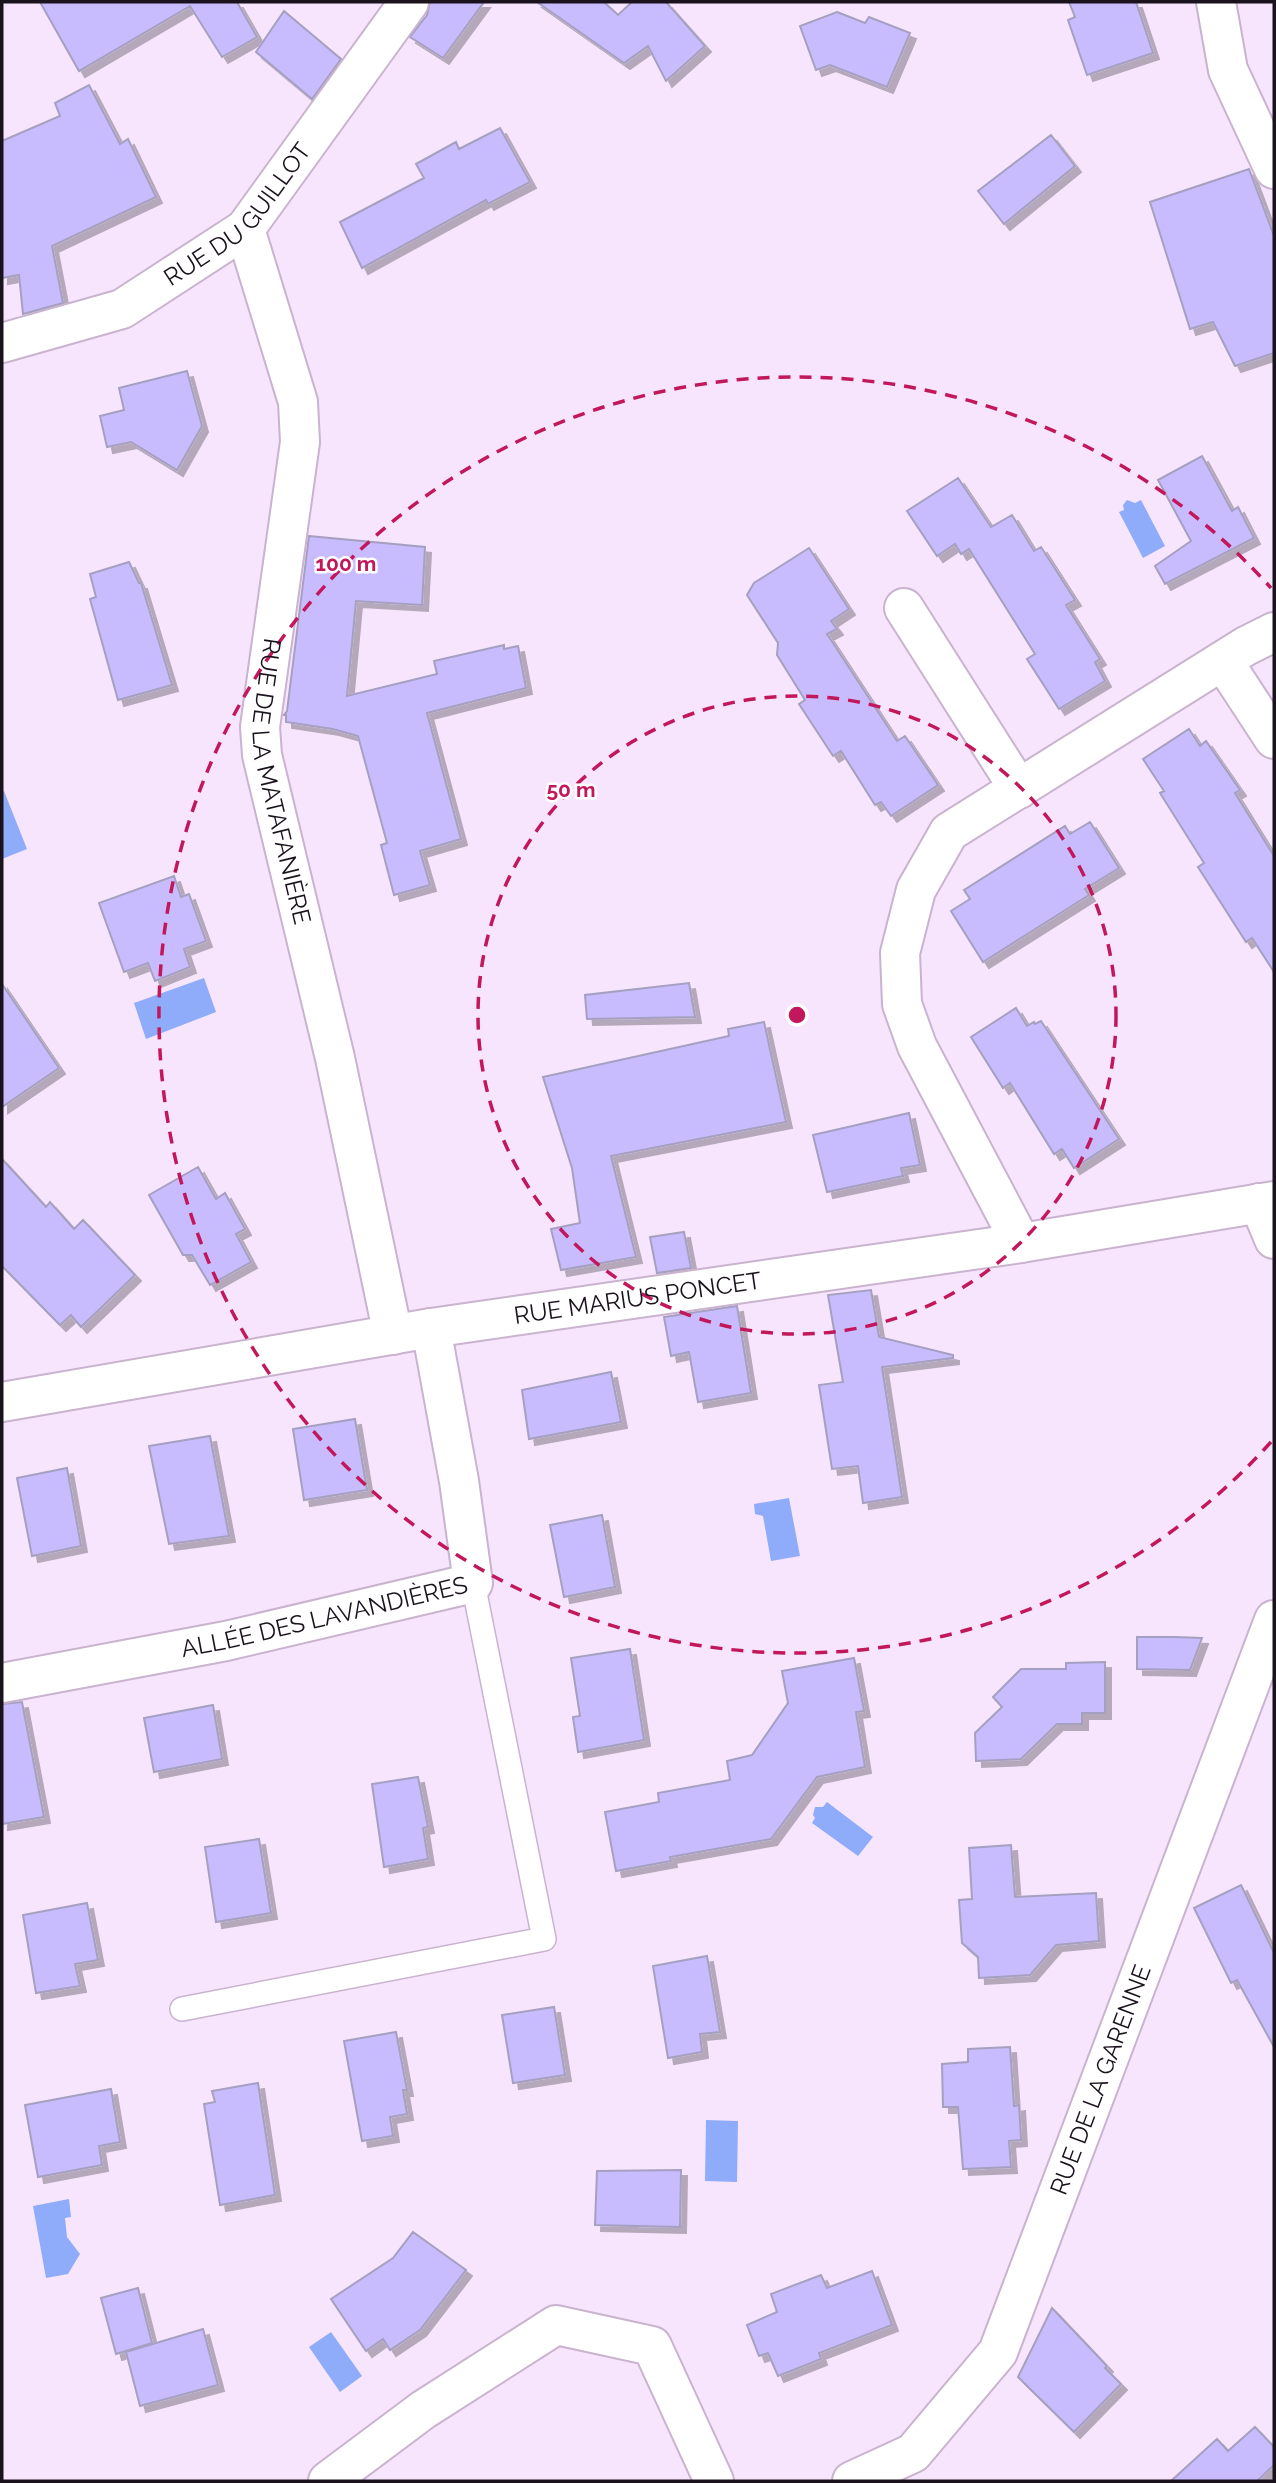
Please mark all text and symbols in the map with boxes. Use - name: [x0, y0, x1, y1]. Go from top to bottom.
- street label: RUE DU GUILLOT: [158, 137, 317, 292]
- text: 100 m: [316, 551, 376, 576]
- street label: RUE DE LA MATAFANIÈRE: [246, 636, 317, 927]
- text: 50 m: [546, 777, 596, 802]
- centre of rings: [785, 1003, 809, 1027]
- street label: RUE MARIUS PONCET: [512, 1266, 763, 1330]
- street label: ALLÉE DES LAVANDIÈRES: [179, 1570, 470, 1663]
- street label: RUE DE LA GARENNE: [1044, 1961, 1157, 2199]

